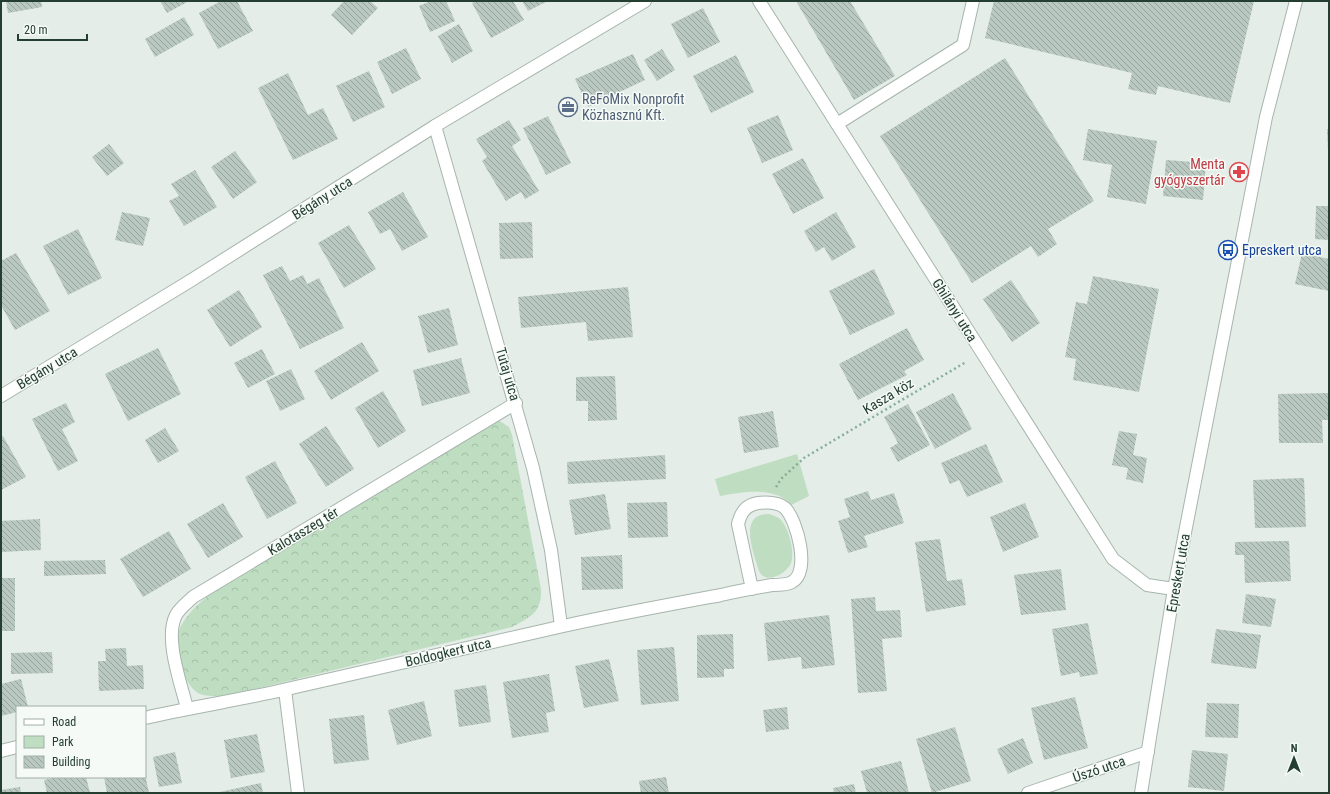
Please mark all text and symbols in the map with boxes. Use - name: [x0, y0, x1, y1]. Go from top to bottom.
- scale bar: [18, 16, 87, 42]
- text: 20 m: [24, 23, 48, 37]
- place label: ReFoMix Nonprofit Közhasznú Kft.: [582, 91, 684, 123]
- office icon: ReFoMix Nonprofit Közhasznú Kft.: [557, 96, 579, 118]
- place label: Menta gyógyszertár: [1154, 156, 1225, 188]
- pharmacy icon: Menta gyógyszertár: [1228, 161, 1250, 183]
- street label: Bégány utca: [289, 173, 355, 223]
- bus stop icon: Epreskert utca: [1217, 239, 1239, 261]
- place label: Epreskert utca: [1242, 242, 1322, 258]
- street label: Ghilányi utca: [929, 276, 981, 344]
- street label: Bégány utca: [14, 344, 80, 392]
- street label: Tutaj utca: [493, 346, 523, 402]
- street label: Kasza köz: [860, 375, 916, 417]
- street label: Kalotaszeg tér: [265, 504, 341, 558]
- street label: Epreskert utca: [1163, 532, 1193, 614]
- street label: Boldogkert utca: [404, 634, 492, 670]
- legend: [16, 706, 146, 778]
- text: Road: [52, 715, 76, 729]
- text: Park: [52, 735, 74, 749]
- north arrow: [1274, 738, 1314, 778]
- text: N: [1291, 742, 1298, 755]
- street label: Úszó utca: [1070, 752, 1127, 785]
- text: Building: [52, 755, 90, 769]

